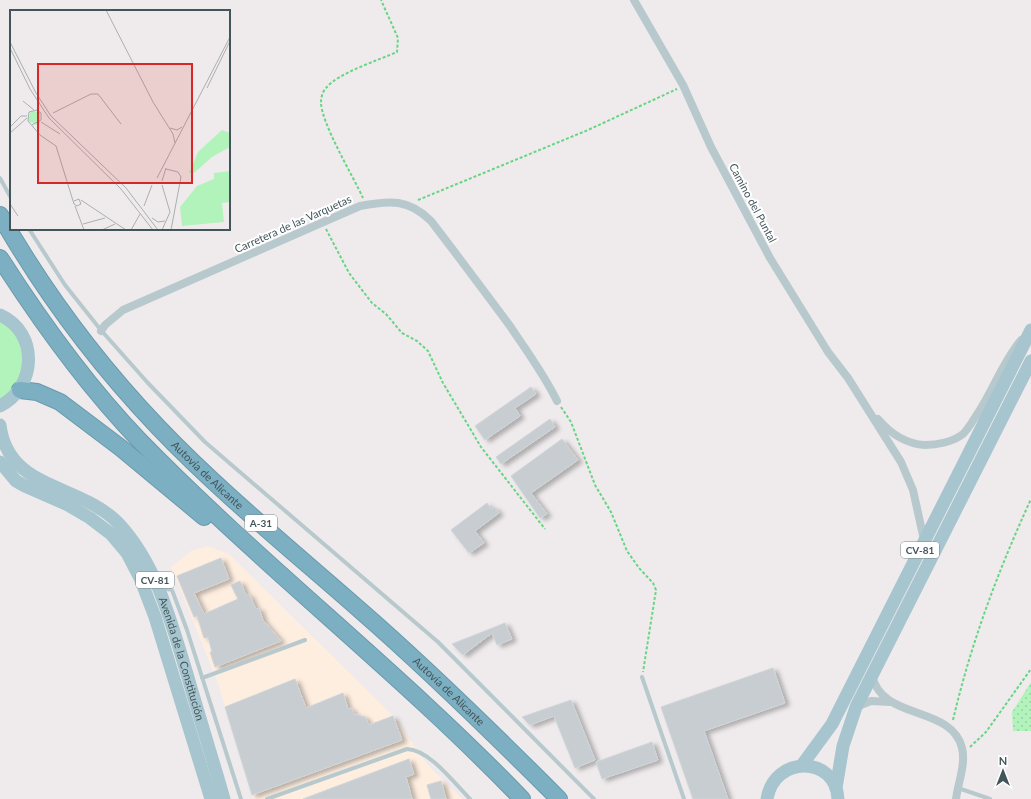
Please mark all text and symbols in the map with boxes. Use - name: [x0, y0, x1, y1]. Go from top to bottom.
- inset map: [10, 10, 230, 230]
- street label: Camino del Puntal: [727, 161, 780, 245]
- street label: Carretera de las Varquetas: [232, 192, 353, 255]
- street label: Autovía de Alicante: [169, 438, 246, 512]
- road number: A-31: [245, 515, 277, 531]
- road number: CV-81: [901, 542, 939, 558]
- road number: CV-81: [136, 572, 174, 588]
- street label: Avenida de la Constitución: [157, 595, 207, 722]
- street label: Autovía de Alicante: [411, 654, 488, 728]
- north arrow: [983, 751, 1023, 791]
- text: N: [999, 754, 1007, 767]

